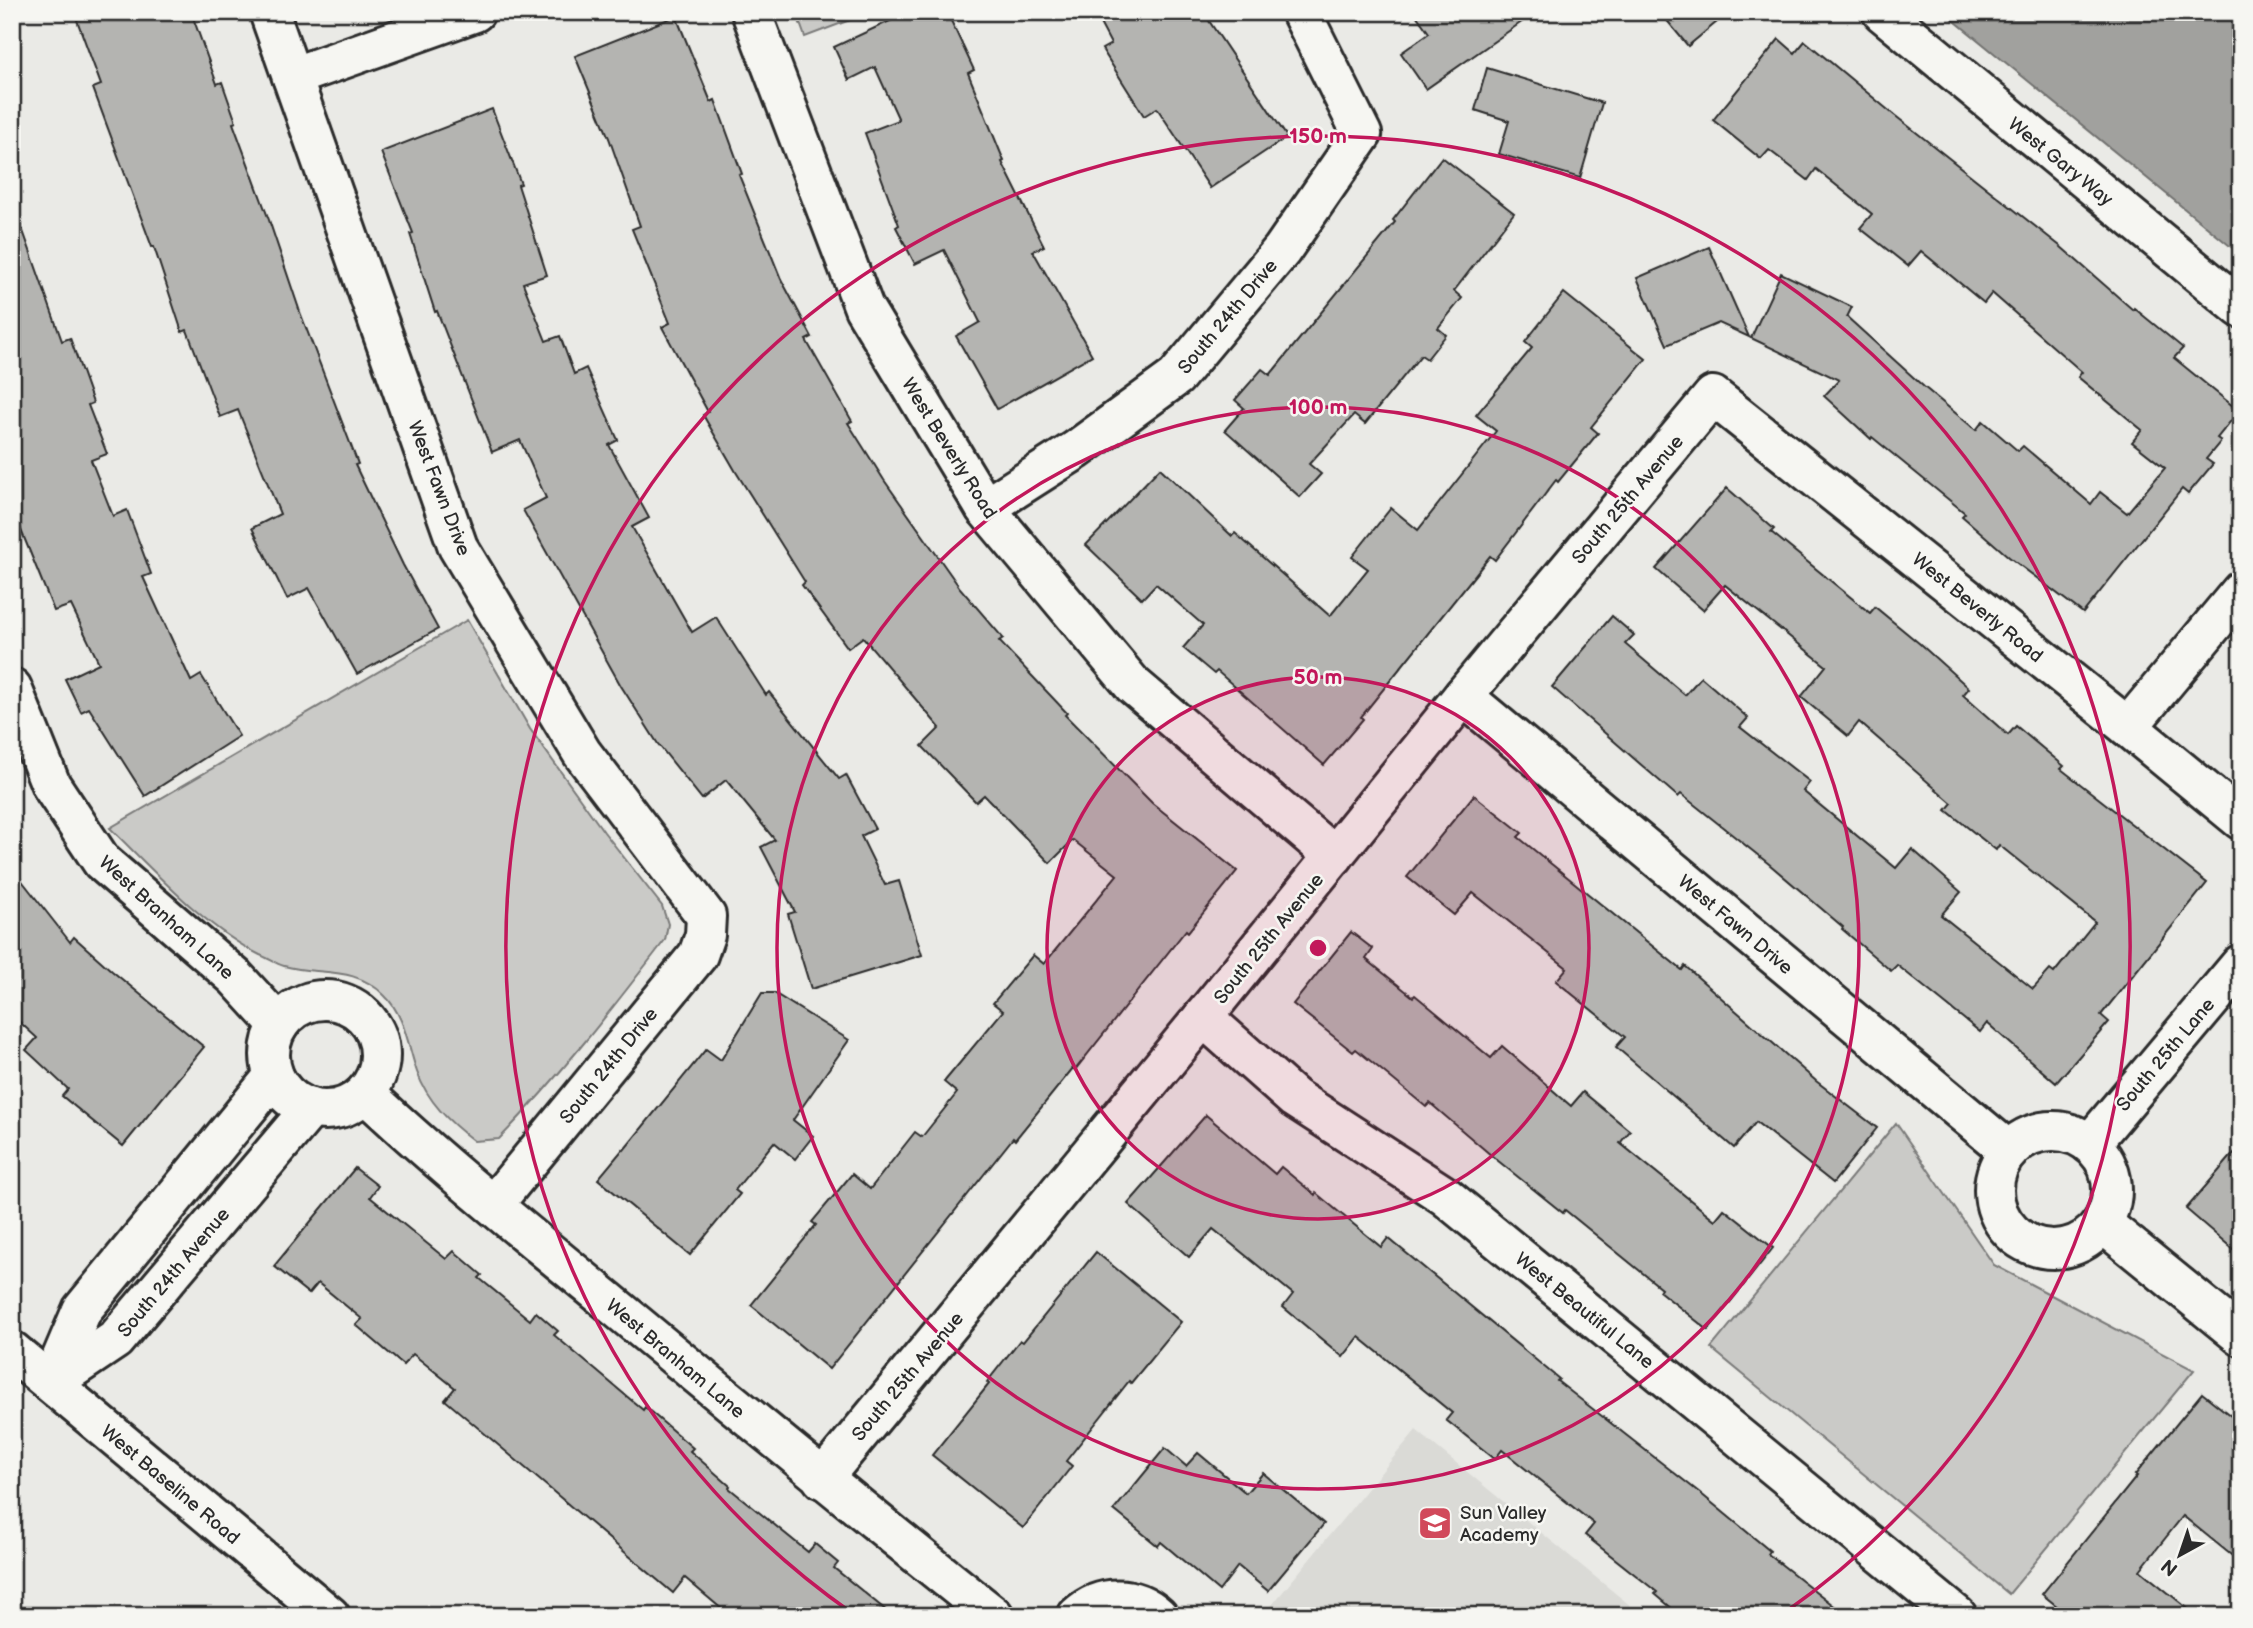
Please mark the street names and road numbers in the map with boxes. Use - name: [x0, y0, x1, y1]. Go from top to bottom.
- street label: West Gary Way: [2003, 113, 2117, 212]
- street label: South 24th Drive: [1173, 255, 1283, 379]
- street label: West Beverly Road: [896, 374, 1001, 523]
- street label: West Fawn Drive: [402, 418, 475, 559]
- street label: South 25th Avenue: [1567, 431, 1689, 569]
- street label: West Beverly Road: [1907, 548, 2047, 668]
- street label: West Branham Lane: [94, 851, 238, 985]
- street label: South 25th Avenue: [1209, 869, 1329, 1009]
- street label: West Fawn Drive: [1673, 870, 1797, 980]
- street label: South 25th Lane: [2112, 994, 2220, 1116]
- street label: South 24th Drive: [555, 1003, 663, 1129]
- street label: South 24th Avenue: [113, 1204, 235, 1342]
- street label: West Beautiful Lane: [1510, 1248, 1658, 1374]
- street label: West Branham Lane: [601, 1294, 749, 1424]
- street label: South 25th Avenue: [847, 1308, 969, 1446]
- street label: West Baseline Road: [96, 1420, 244, 1550]

